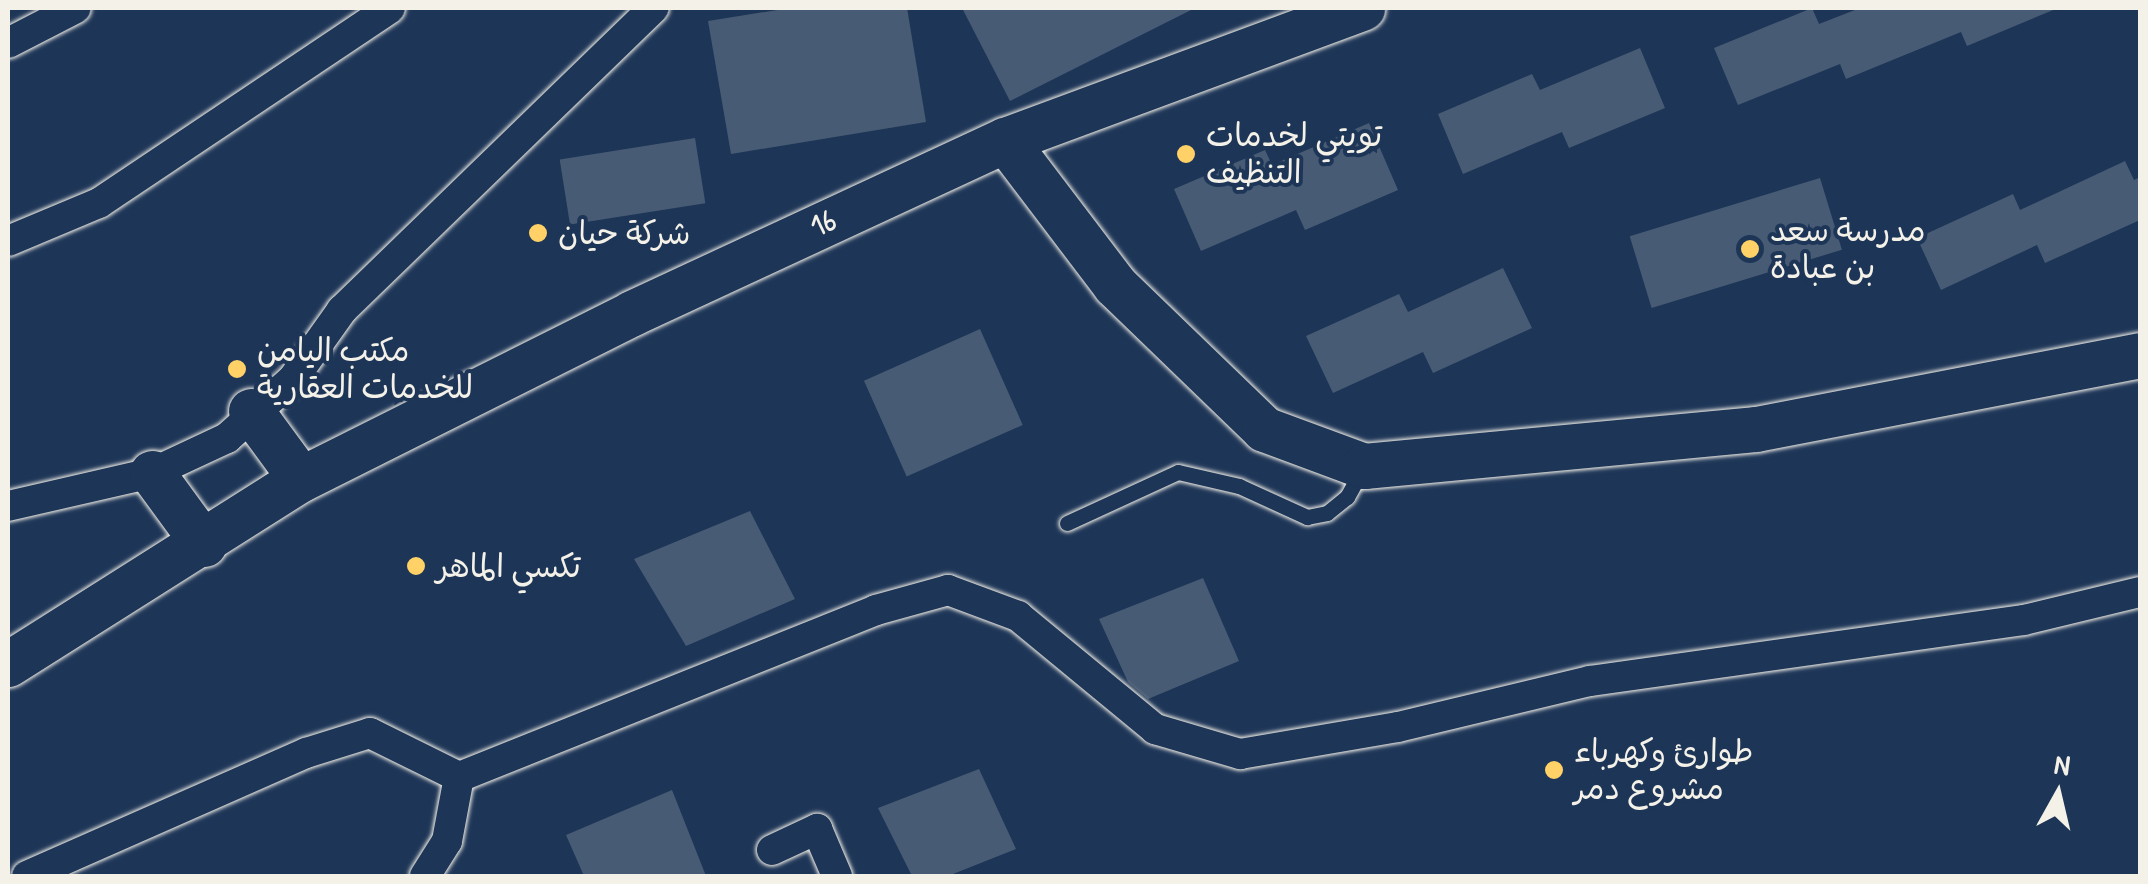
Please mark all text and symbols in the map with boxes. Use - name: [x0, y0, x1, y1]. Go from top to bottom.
- place label: تويتي لخدمات التنظيف: [1206, 117, 1382, 192]
- marker: تويتي لخدمات التنظيف: [1175, 143, 1197, 165]
- street label: 16: [804, 200, 842, 246]
- place label: مدرسة سعد بن عبادة: [1770, 212, 1926, 287]
- place label: شركة حيان: [558, 214, 691, 252]
- marker: شركة حيان: [527, 222, 549, 244]
- marker: مدرسة سعد بن عبادة: [1739, 238, 1761, 260]
- place label: مكتب اليامن للخدمات العقارية: [257, 332, 473, 407]
- marker: مكتب اليامن للخدمات العقارية: [226, 358, 248, 380]
- place label: تكسي الماهر: [436, 547, 581, 585]
- marker: تكسي الماهر: [405, 555, 427, 577]
- place label: طوارئ وكهرباء مشروع دمر: [1574, 733, 1753, 808]
- north arrow: [2008, 744, 2108, 844]
- text: N: [2052, 744, 2072, 784]
- marker: طوارئ وكهرباء مشروع دمر: [1543, 759, 1565, 781]

